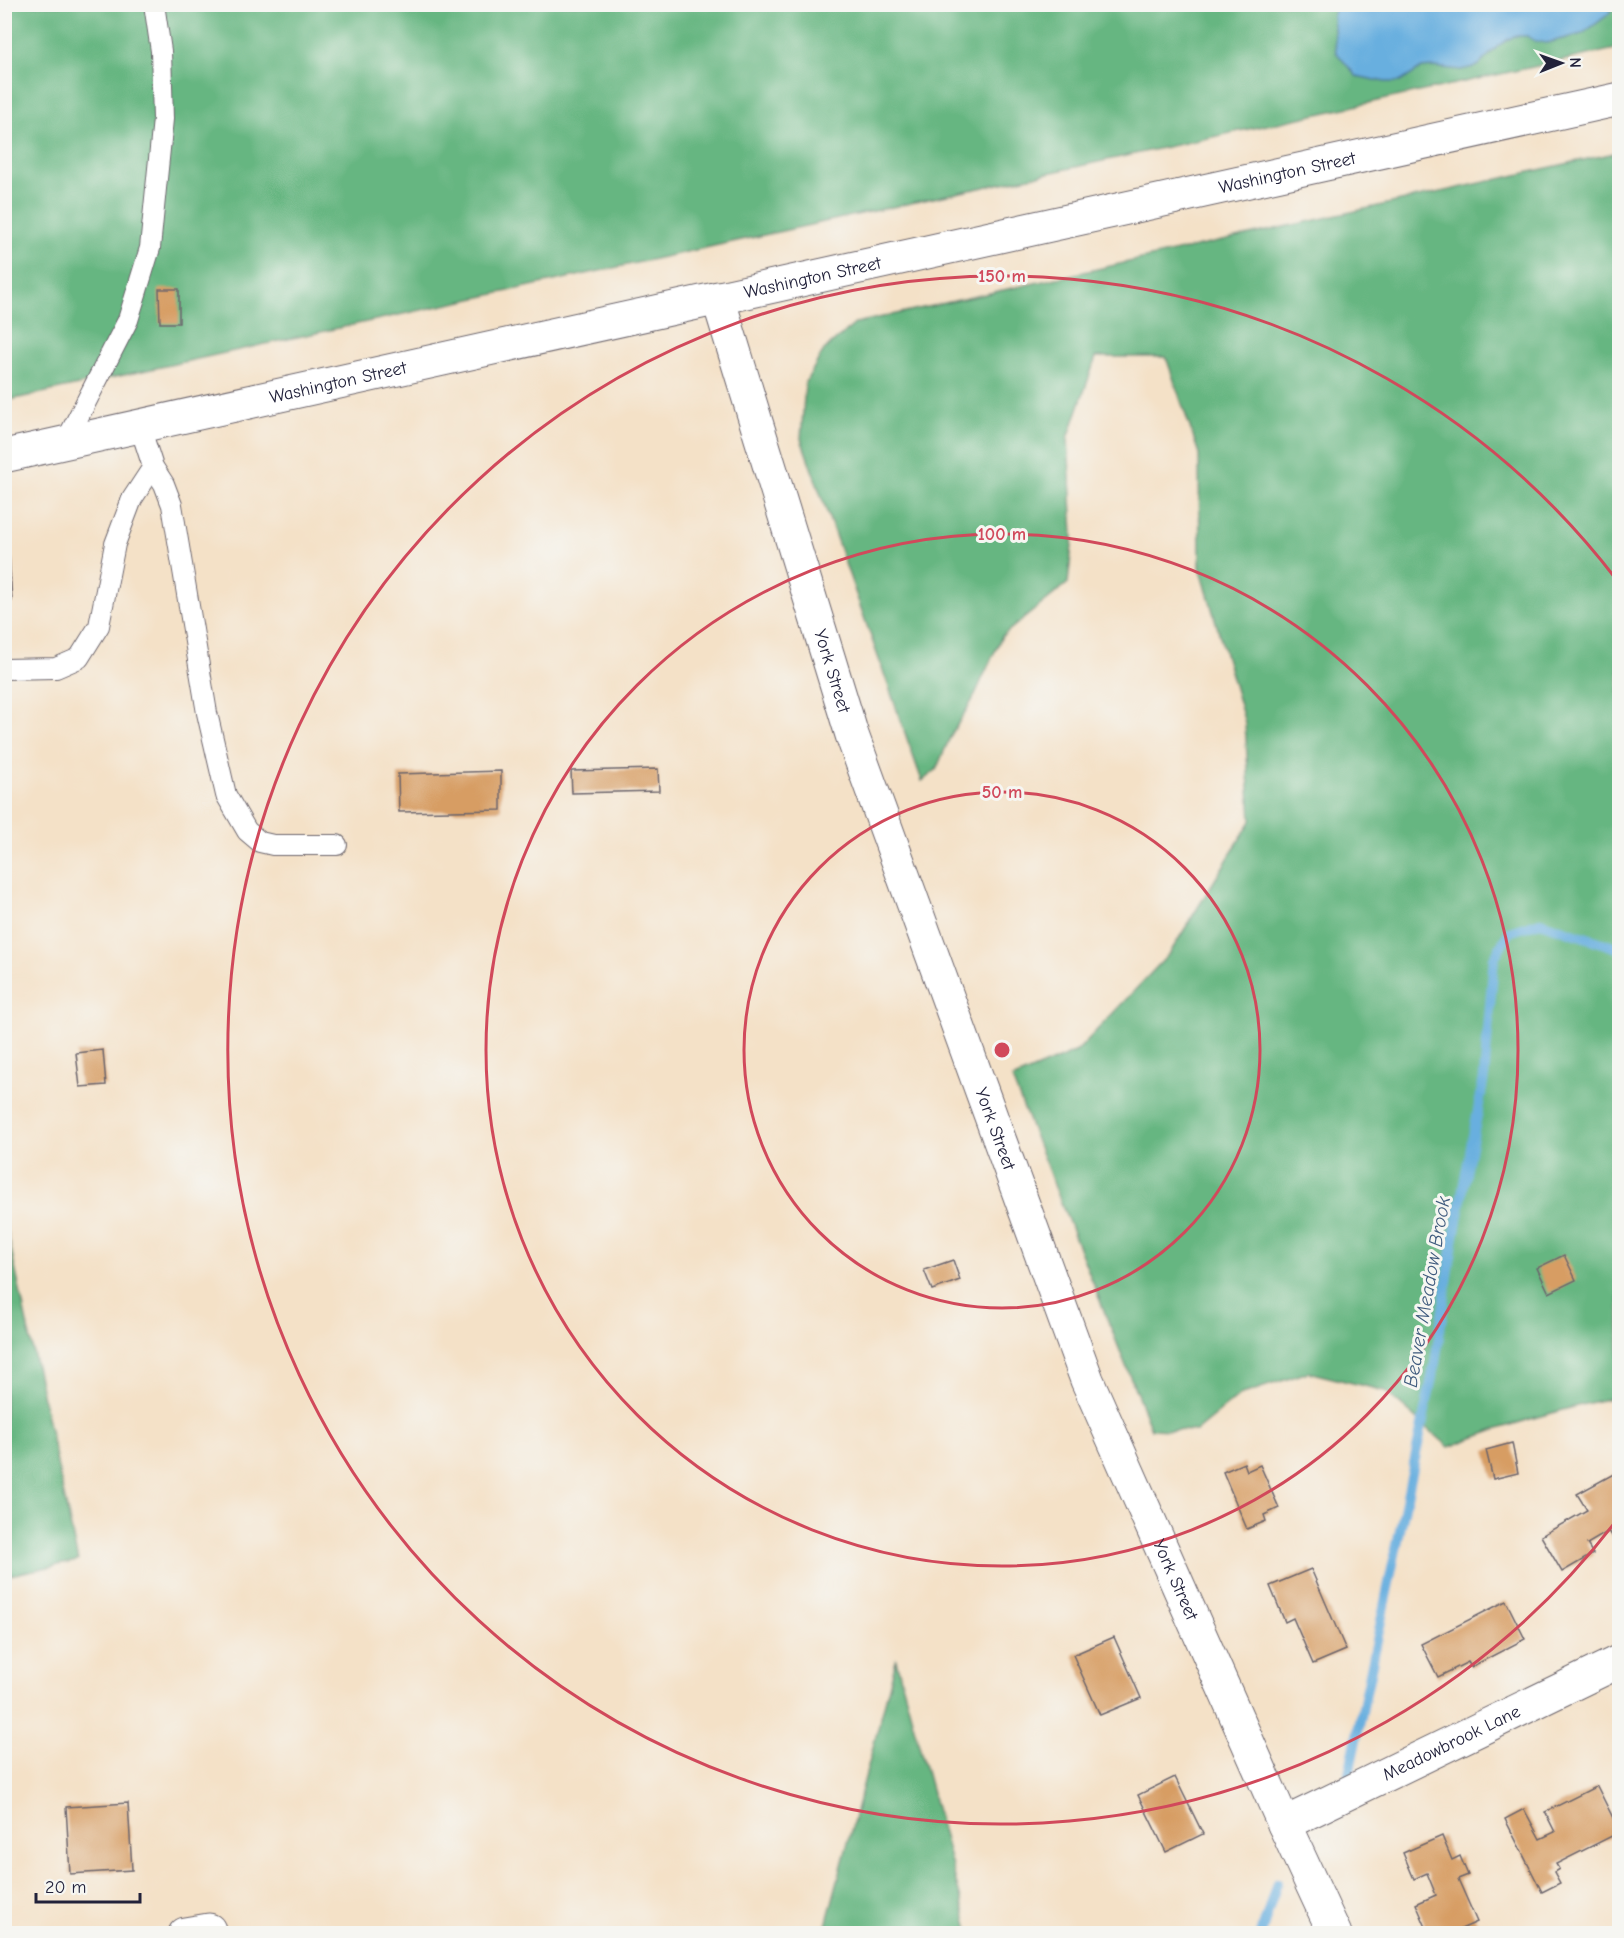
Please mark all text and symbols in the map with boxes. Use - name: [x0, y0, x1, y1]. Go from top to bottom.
- north arrow: [1531, 33, 1591, 93]
- text: N: [1566, 57, 1584, 68]
- street label: Washington Street: [1217, 147, 1358, 198]
- street label: Washington Street: [742, 252, 884, 303]
- text: 150 m: [978, 266, 1026, 287]
- street label: Washington Street: [267, 357, 409, 408]
- text: 100 m: [978, 524, 1026, 545]
- street label: York Street: [810, 627, 855, 716]
- text: 50 m: [982, 782, 1022, 803]
- centre of rings: [992, 1040, 1012, 1060]
- street label: York Street: [971, 1085, 1020, 1173]
- water label: Beaver Meadow Brook: [1399, 1195, 1455, 1389]
- street label: York Street: [1149, 1536, 1203, 1624]
- street label: Meadowbrook Lane: [1379, 1701, 1524, 1785]
- scale bar: [36, 1866, 140, 1904]
- text: 20 m: [45, 1877, 86, 1898]

